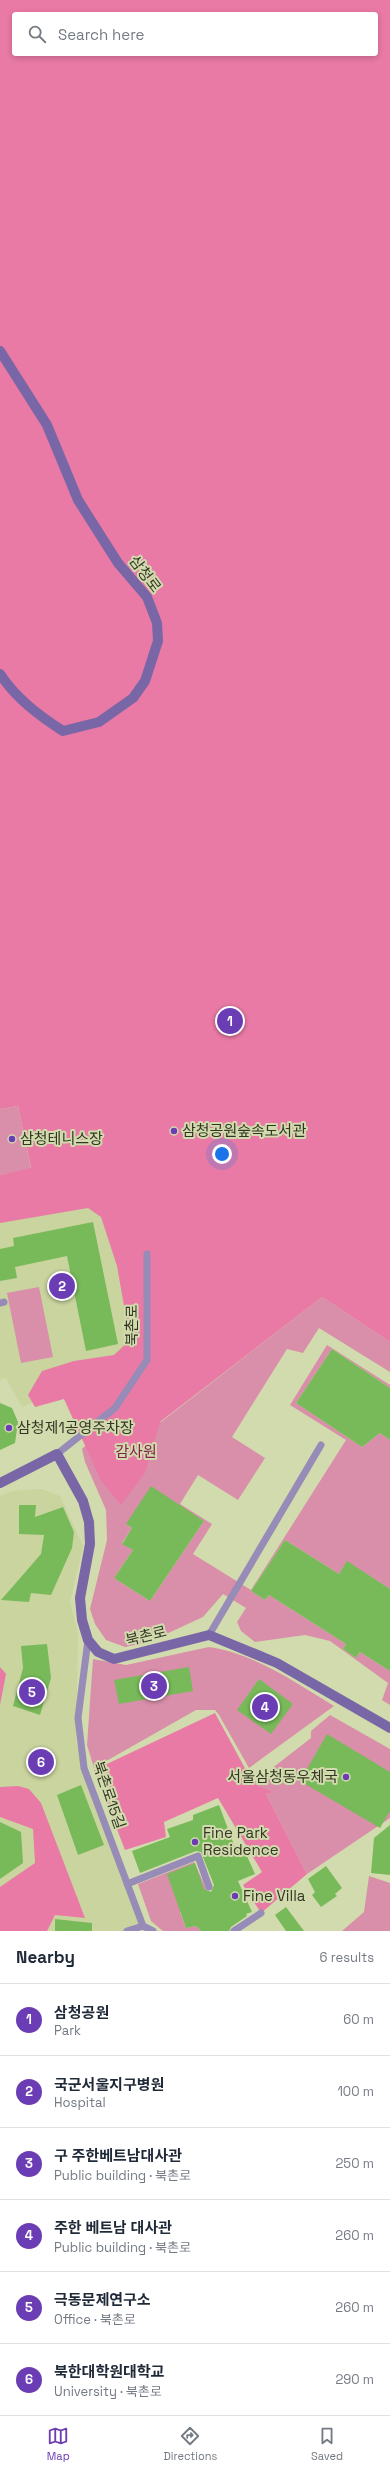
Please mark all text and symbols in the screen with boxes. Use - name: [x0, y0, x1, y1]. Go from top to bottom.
- search box: [12, 12, 378, 56]
- icon: search: [26, 23, 48, 45]
- text: Search here: [58, 25, 144, 44]
- street label: 삼청로: [125, 551, 165, 596]
- pin: 1: [217, 1006, 243, 1036]
- place label: 삼청공원숲속도서관: [182, 1121, 306, 1140]
- marker: 삼청공원숲속도서관: [169, 1126, 179, 1136]
- place label: 삼청테니스장: [20, 1129, 103, 1148]
- marker: 삼청테니스장: [7, 1134, 17, 1144]
- your location: [212, 1144, 232, 1164]
- pin: 2: [49, 1271, 75, 1301]
- street label: 북촌로: [122, 1304, 141, 1346]
- place label: 삼청제1공영주차장: [17, 1418, 134, 1437]
- marker: 삼청제1공영주차장: [4, 1423, 14, 1433]
- park label: 감사원: [115, 1442, 157, 1461]
- street label: 북촌로: [123, 1621, 168, 1650]
- pin: 3: [141, 1671, 167, 1701]
- pin: 5: [19, 1677, 45, 1707]
- pin: 4: [252, 1692, 278, 1722]
- pin: 6: [28, 1747, 54, 1777]
- street label: 북촌로15길: [89, 1758, 130, 1831]
- place label: 서울삼청동우체국: [228, 1767, 338, 1786]
- marker: 서울삼청동우체국: [341, 1772, 351, 1782]
- place label: Fine Park Residence: [203, 1823, 279, 1859]
- marker: Fine Park Residence: [190, 1837, 200, 1847]
- place label: Fine Villa: [243, 1886, 306, 1905]
- marker: Fine Villa: [230, 1891, 240, 1901]
- text: Nearby: [16, 1946, 75, 1968]
- text: 6 results: [320, 1949, 374, 1966]
- text: 삼청공원: [54, 2003, 109, 2022]
- text: 1: [26, 2011, 32, 2028]
- text: 60 m: [343, 2011, 374, 2028]
- text: Park: [54, 2022, 81, 2039]
- text: 국군서울지구병원: [54, 2075, 164, 2094]
- text: 2: [25, 2083, 33, 2100]
- text: 100 m: [337, 2083, 374, 2100]
- text: Hospital: [54, 2094, 106, 2111]
- text: 구 주한베트남대사관: [54, 2146, 182, 2165]
- text: 3: [25, 2155, 33, 2172]
- text: 250 m: [336, 2155, 374, 2172]
- text: Public building · 북촌로: [54, 2167, 191, 2184]
- text: 주한 베트남 대사관: [54, 2218, 172, 2237]
- text: 4: [25, 2227, 33, 2244]
- text: 260 m: [335, 2227, 374, 2244]
- text: Public building · 북촌로: [54, 2239, 191, 2256]
- text: 극동문제연구소: [54, 2290, 151, 2309]
- text: 5: [25, 2299, 33, 2316]
- text: 260 m: [335, 2299, 374, 2316]
- text: Office · 북촌로: [54, 2311, 136, 2328]
- text: 북한대학원대학교: [54, 2362, 164, 2381]
- text: 6: [25, 2371, 33, 2388]
- text: 290 m: [335, 2371, 374, 2388]
- text: University · 북촌로: [54, 2383, 162, 2400]
- tab: Map: [47, 2425, 70, 2463]
- tab: Directions: [163, 2425, 217, 2463]
- tab: Saved: [311, 2425, 343, 2463]

